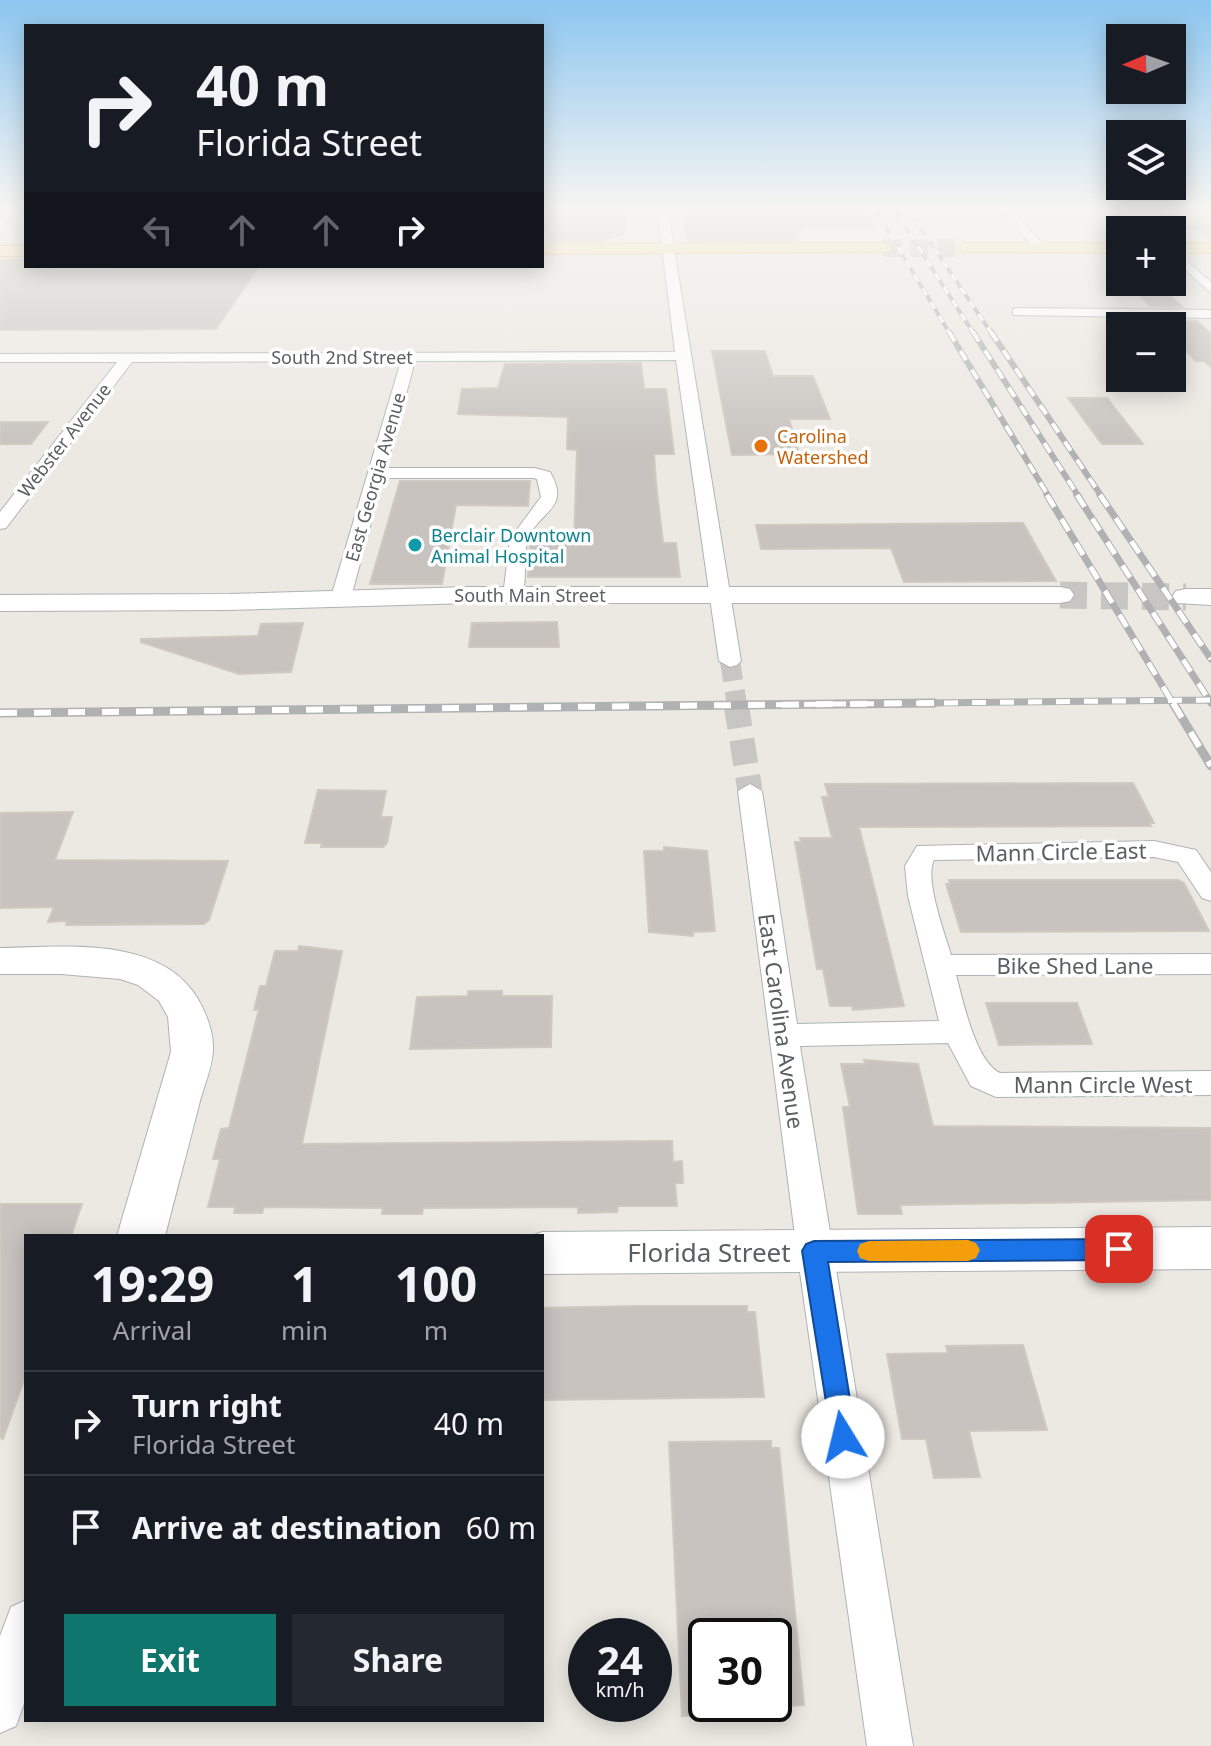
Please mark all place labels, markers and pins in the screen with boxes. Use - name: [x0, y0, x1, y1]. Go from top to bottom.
- place label: Carolina Watershed: [777, 424, 869, 469]
- marker: Carolina Watershed: [752, 437, 770, 455]
- place label: Berclair Downtown Animal Hospital: [431, 523, 591, 568]
- marker: Berclair Downtown Animal Hospital: [406, 536, 424, 554]
- pin: [1085, 1215, 1153, 1283]

